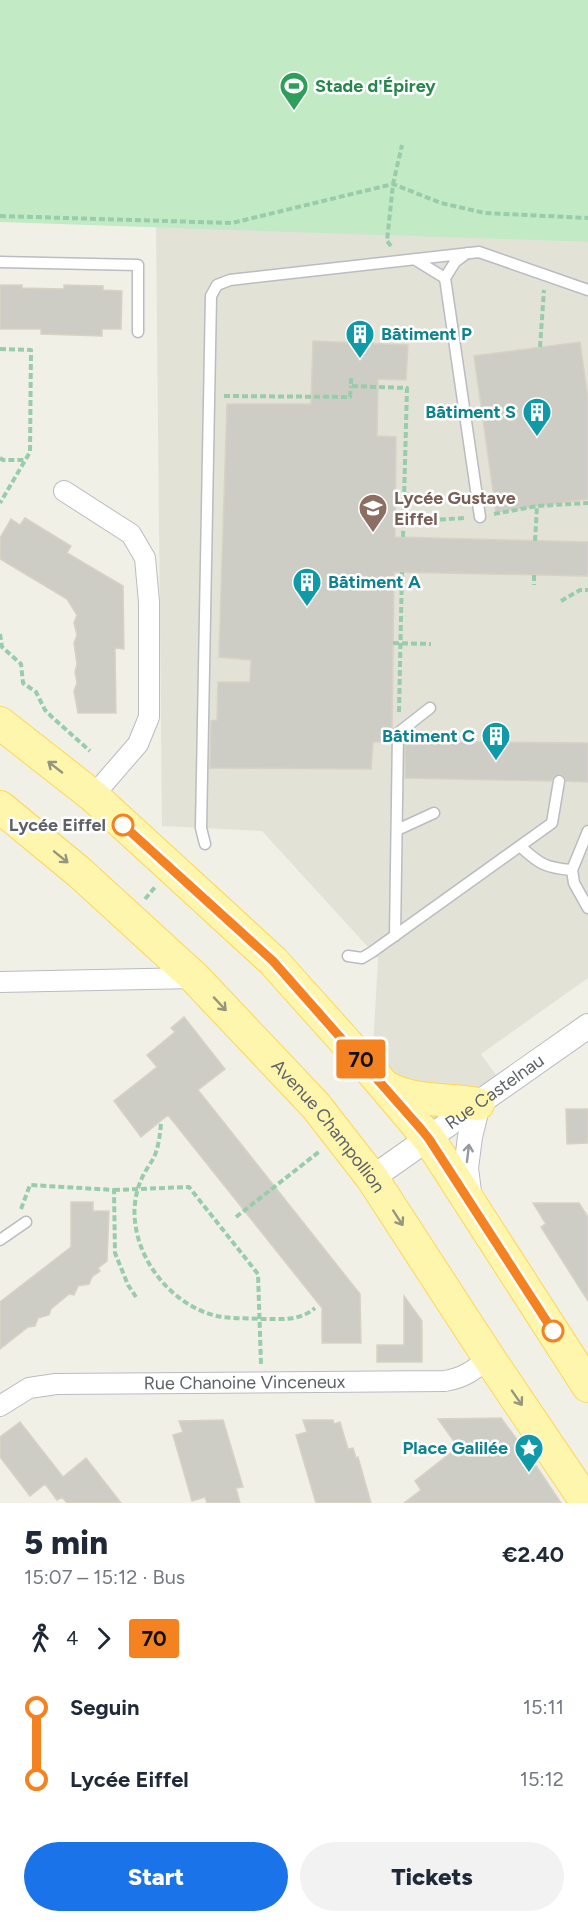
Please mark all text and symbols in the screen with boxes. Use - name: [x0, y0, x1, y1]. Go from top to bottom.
- sports icon: Stade d'Épirey: [278, 70, 310, 112]
- place label: Stade d'Épirey: [315, 75, 436, 97]
- building icon: Bâtiment P: [344, 318, 376, 360]
- place label: Bâtiment P: [381, 323, 472, 345]
- building icon: Bâtiment S: [521, 396, 553, 438]
- place label: Bâtiment S: [425, 401, 516, 423]
- place label: Lycée Gustave Eiffel: [394, 487, 516, 530]
- school or university icon: Lycée Gustave Eiffel: [357, 492, 389, 534]
- building icon: Bâtiment A: [291, 566, 323, 608]
- place label: Bâtiment A: [328, 571, 421, 593]
- building icon: Bâtiment C: [480, 720, 512, 762]
- place label: Bâtiment C: [382, 725, 475, 747]
- one-way arrow: [48, 760, 64, 773]
- place label: Lycée Eiffel: [9, 814, 106, 836]
- marker: Lycée Eiffel: [112, 814, 134, 836]
- one-way arrow: [53, 851, 69, 864]
- one-way arrow: [213, 996, 227, 1011]
- line badge: 70: [334, 1040, 388, 1078]
- text: 70: [348, 1047, 374, 1072]
- street label: Rue Castelnau: [441, 1049, 548, 1134]
- street label: Avenue Champollion: [267, 1055, 390, 1197]
- one-way arrow: [462, 1144, 473, 1164]
- one-way arrow: [392, 1209, 404, 1226]
- unlabelled marker: [542, 1320, 564, 1342]
- street label: Rue Chanoine Vinceneux: [144, 1371, 346, 1394]
- one-way arrow: [511, 1390, 523, 1406]
- place icon: Place Galilée: [513, 1432, 545, 1474]
- place label: Place Galilée: [403, 1437, 508, 1459]
- text: 5 min: [24, 1523, 108, 1562]
- text: €2.40: [502, 1541, 564, 1568]
- text: 15:07 – 15:12 · Bus: [24, 1565, 185, 1589]
- icon: walk: [24, 1622, 57, 1655]
- icon: forward: [87, 1622, 120, 1655]
- text: 4: [66, 1626, 78, 1650]
- text: 70: [141, 1626, 167, 1651]
- text: Seguin: [70, 1694, 140, 1721]
- text: 15:11: [523, 1695, 564, 1719]
- text: Lycée Eiffel: [70, 1766, 189, 1793]
- text: 15:12: [520, 1767, 564, 1791]
- button: Start: [24, 1842, 288, 1911]
- button: Tickets: [300, 1842, 564, 1911]

